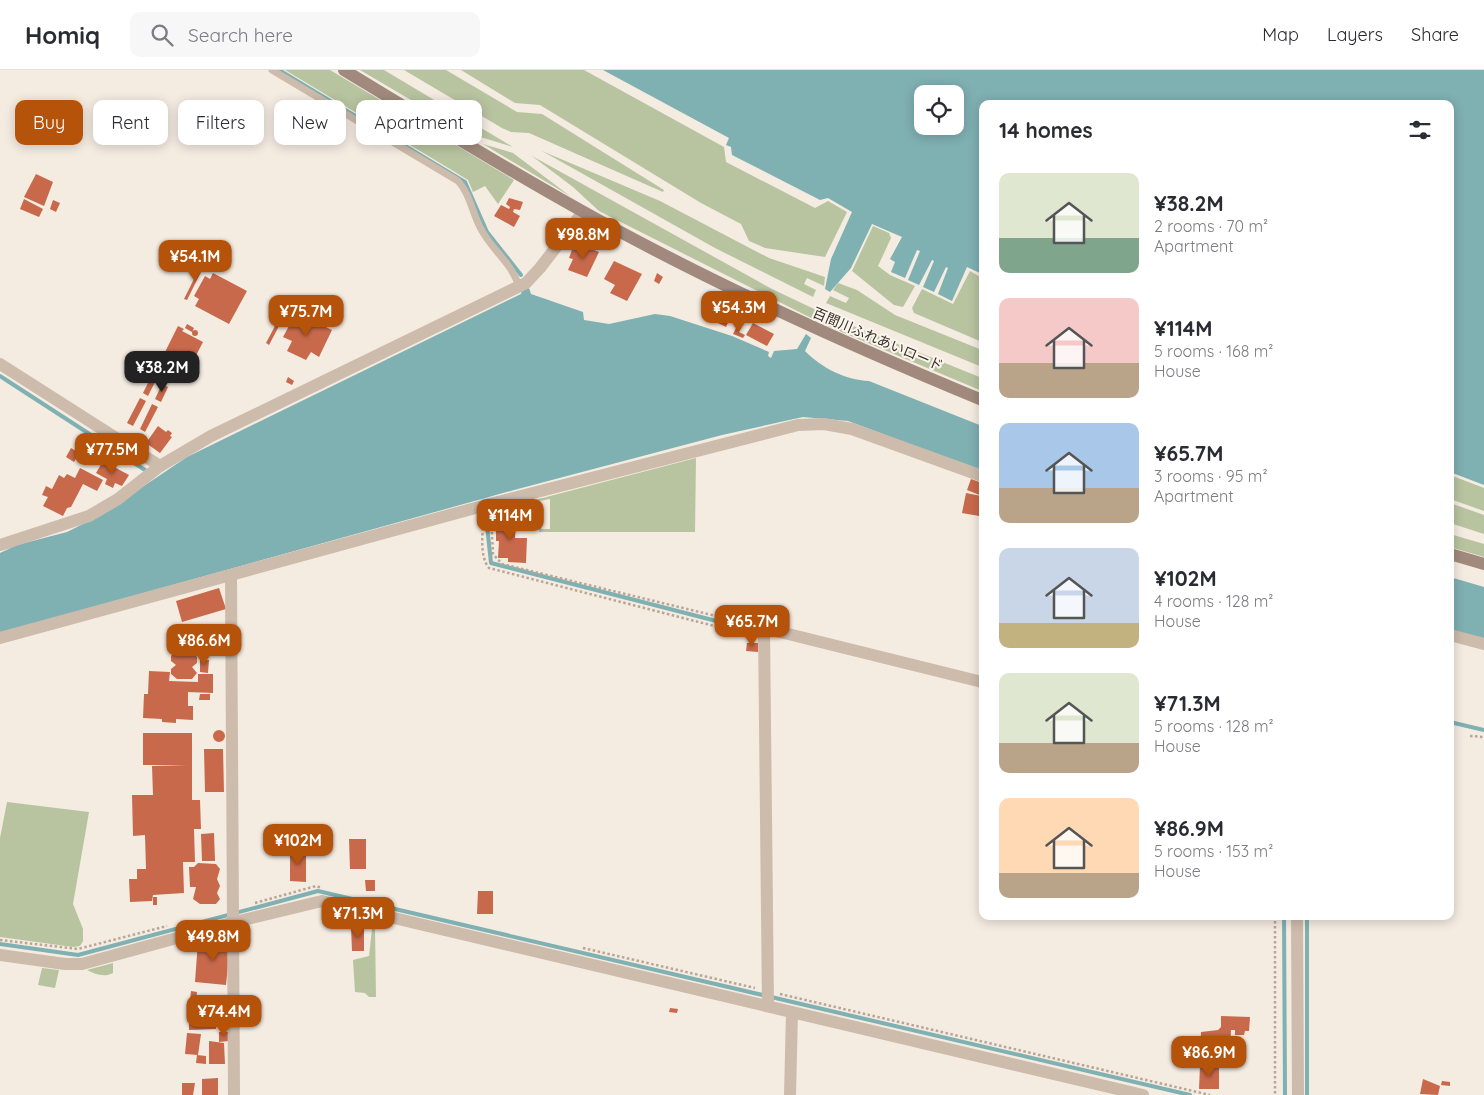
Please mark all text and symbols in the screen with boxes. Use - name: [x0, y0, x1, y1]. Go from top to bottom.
- search box: [130, 12, 480, 57]
- text: Homiq: [25, 20, 100, 50]
- icon: search: [148, 21, 176, 49]
- text: Search here: [188, 23, 293, 47]
- text: Map: [1262, 23, 1299, 46]
- text: Layers: [1327, 23, 1383, 46]
- text: Share: [1411, 23, 1459, 46]
- map controls: [914, 85, 964, 135]
- button: locate: [914, 85, 964, 135]
- chip: Buy: [15, 100, 83, 145]
- chip: Rent: [93, 100, 168, 145]
- chip: Filters: [178, 100, 264, 145]
- chip: New: [274, 100, 346, 145]
- chip: Apartment: [356, 100, 482, 145]
- icon: filters: [1406, 116, 1434, 144]
- text: 14 homes: [999, 117, 1093, 143]
- text: ¥38.2M: [1154, 190, 1224, 216]
- icon: home: [1039, 193, 1099, 253]
- text: 2 rooms · 70 m²: [1154, 216, 1268, 236]
- pin: ¥98.8M: [542, 218, 624, 260]
- text: ¥98.8M: [556, 224, 610, 244]
- text: Apartment: [1154, 236, 1234, 256]
- pin: ¥54.1M: [154, 240, 236, 282]
- text: ¥54.1M: [170, 246, 220, 266]
- pin: ¥54.3M: [698, 290, 780, 333]
- pin: ¥75.7M: [265, 294, 347, 337]
- text: ¥54.3M: [712, 297, 766, 317]
- text: ¥75.7M: [280, 301, 332, 321]
- street label: 百間川ふれあいロード: [810, 303, 946, 375]
- text: ¥114M: [1154, 315, 1212, 341]
- icon: home: [1039, 318, 1099, 378]
- text: 5 rooms · 168 m²: [1154, 341, 1273, 361]
- pin: ¥38.2M: [121, 350, 203, 393]
- text: ¥38.2M: [135, 357, 189, 377]
- text: House: [1154, 361, 1201, 381]
- pin: ¥77.5M: [71, 432, 153, 475]
- text: ¥77.5M: [86, 439, 138, 459]
- text: ¥65.7M: [1154, 440, 1223, 466]
- icon: home: [1039, 443, 1099, 503]
- text: 3 rooms · 95 m²: [1154, 466, 1268, 486]
- text: Apartment: [1154, 486, 1234, 506]
- pin: ¥114M: [475, 498, 545, 541]
- text: ¥114M: [488, 505, 532, 525]
- text: ¥102M: [1154, 565, 1217, 591]
- icon: home: [1039, 568, 1099, 628]
- text: 4 rooms · 128 m²: [1154, 591, 1273, 611]
- pin: ¥65.7M: [711, 604, 793, 647]
- text: ¥65.7M: [726, 611, 778, 631]
- text: House: [1154, 611, 1201, 631]
- pin: ¥86.6M: [163, 624, 245, 666]
- text: ¥86.6M: [177, 630, 231, 650]
- text: ¥71.3M: [1154, 690, 1221, 716]
- icon: home: [1039, 693, 1099, 753]
- text: 5 rooms · 128 m²: [1154, 716, 1274, 736]
- text: House: [1154, 736, 1201, 756]
- text: ¥86.9M: [1154, 815, 1224, 841]
- icon: home: [1039, 818, 1099, 878]
- pin: ¥102M: [263, 824, 333, 866]
- text: ¥102M: [274, 830, 322, 850]
- text: 5 rooms · 153 m²: [1154, 841, 1273, 861]
- text: House: [1154, 861, 1201, 881]
- pin: ¥71.3M: [317, 896, 399, 939]
- text: ¥71.3M: [333, 903, 383, 923]
- pin: ¥49.8M: [172, 920, 254, 962]
- text: ¥49.8M: [187, 926, 239, 946]
- pin: ¥74.4M: [183, 994, 265, 1037]
- text: ¥74.4M: [197, 1001, 251, 1021]
- pin: ¥86.9M: [1168, 1036, 1250, 1078]
- text: ¥86.9M: [1182, 1042, 1236, 1062]

